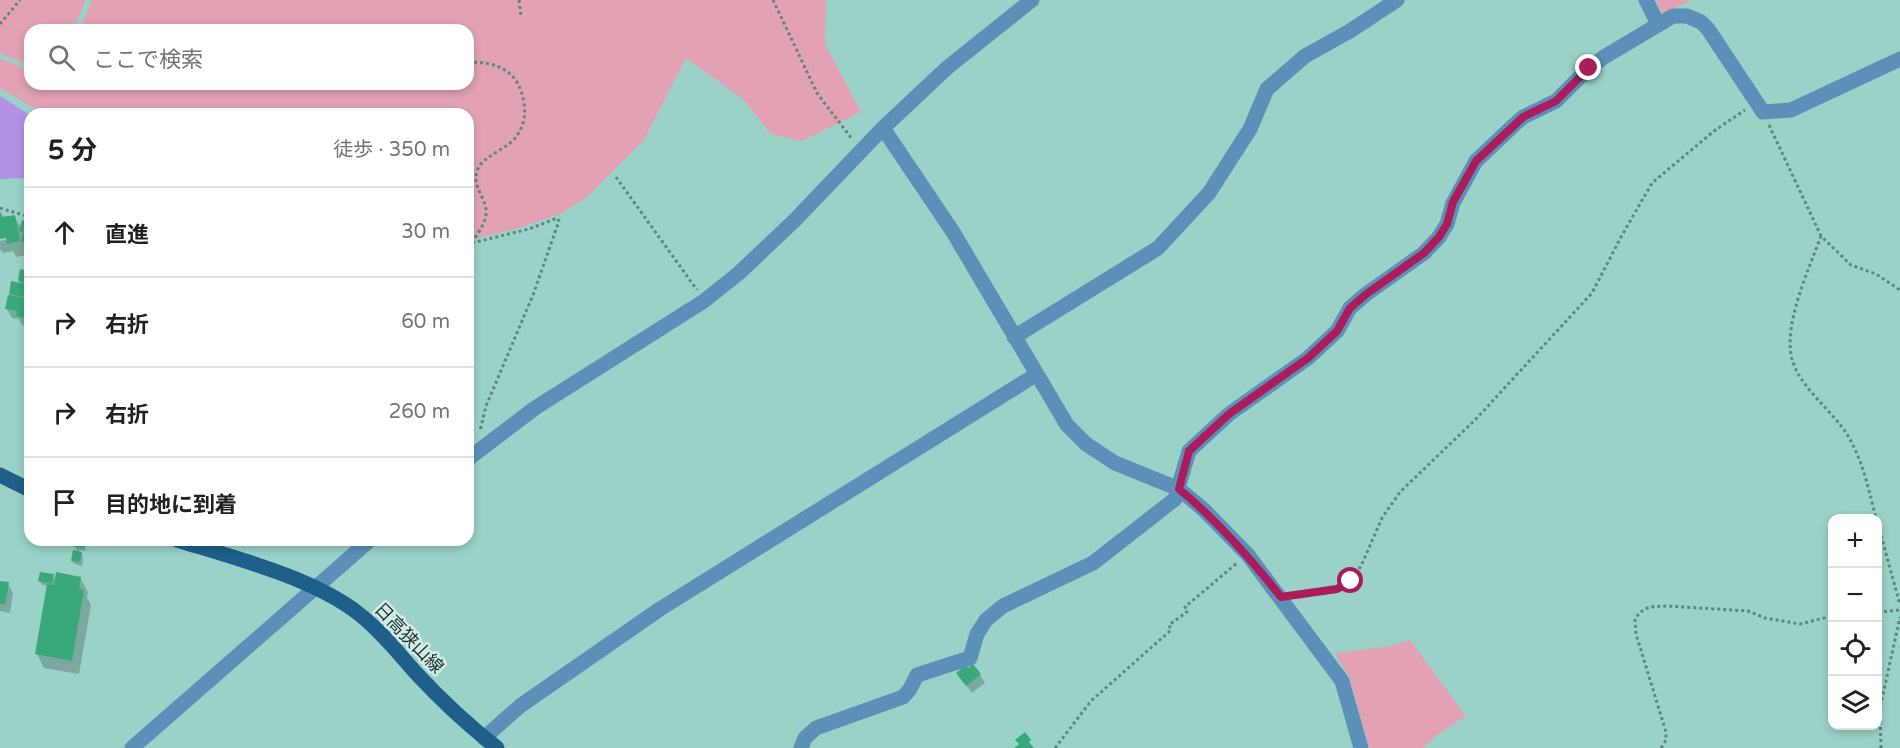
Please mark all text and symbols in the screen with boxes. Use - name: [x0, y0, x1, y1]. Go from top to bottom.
- search box: [24, 24, 474, 90]
- icon: search: [45, 41, 78, 74]
- text: ここで検索: [93, 47, 203, 73]
- route end: [1575, 54, 1601, 80]
- text: 5 分: [48, 135, 97, 166]
- text: 徒歩 · 350 m: [333, 138, 450, 162]
- icon: ahead: [48, 216, 81, 249]
- text: 30 m: [401, 220, 450, 244]
- text: 直進: [105, 222, 149, 248]
- icon: right: [48, 306, 81, 339]
- text: 60 m: [401, 310, 450, 334]
- text: 右折: [105, 312, 149, 338]
- icon: right: [48, 396, 81, 429]
- text: 260 m: [389, 400, 450, 424]
- text: 右折: [105, 402, 149, 428]
- icon: arrive: [48, 486, 81, 519]
- text: 目的地に到着: [105, 492, 237, 518]
- map controls: [1828, 514, 1882, 730]
- button: +: [1828, 514, 1882, 568]
- route start: [1337, 567, 1363, 593]
- button: −: [1828, 568, 1882, 622]
- street label: 日高狭山線: [370, 598, 448, 678]
- button: locate: [1828, 622, 1882, 676]
- button: layers: [1828, 676, 1882, 730]

